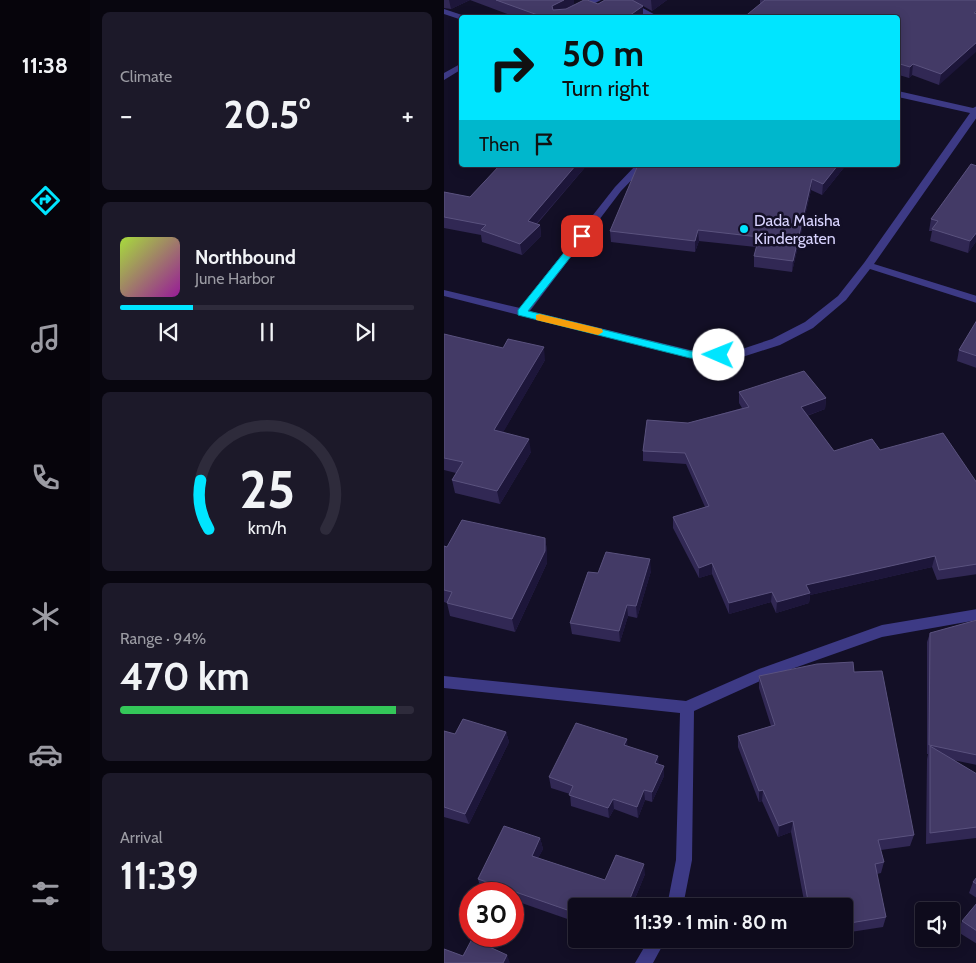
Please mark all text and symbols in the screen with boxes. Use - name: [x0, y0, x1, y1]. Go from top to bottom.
- text: 50 m: [562, 32, 644, 75]
- icon: right: [479, 35, 544, 100]
- text: 11:38: [22, 52, 68, 79]
- text: Climate: [120, 67, 172, 86]
- text: Turn right: [562, 75, 649, 102]
- text: 20.5°: [224, 91, 310, 138]
- text: −: [120, 98, 132, 132]
- text: +: [402, 98, 414, 132]
- icon: arrive: [530, 130, 558, 158]
- text: Then: [479, 133, 520, 156]
- icon: directions: [28, 183, 63, 218]
- place label: Dada Maisha Kindergaten: [754, 211, 841, 248]
- pin: [561, 215, 603, 257]
- icon: arrive: [568, 222, 596, 250]
- marker: Dada Maisha Kindergaten: [738, 223, 750, 235]
- text: Northbound: [195, 246, 296, 269]
- text: June Harbor: [195, 269, 275, 288]
- icon: previous: [155, 318, 183, 346]
- icon: pause: [253, 318, 281, 346]
- icon: next: [351, 318, 379, 346]
- icon: music: [28, 321, 63, 356]
- position arrow: [692, 328, 744, 380]
- text: 25: [239, 458, 295, 521]
- icon: phone: [28, 460, 63, 495]
- text: km/h: [247, 517, 287, 538]
- icon: climate: [28, 599, 63, 634]
- text: Range · 94%: [120, 629, 206, 648]
- text: 470 km: [120, 653, 249, 700]
- icon: car: [28, 737, 63, 772]
- text: Arrival: [120, 828, 163, 847]
- text: 11:39: [120, 852, 198, 899]
- icon: filters: [28, 876, 63, 911]
- speed limit sign: 30: [459, 882, 524, 947]
- map controls: [915, 902, 960, 947]
- button: sound: [915, 902, 960, 947]
- text: 11:39 · 1 min · 80 m: [634, 911, 787, 934]

